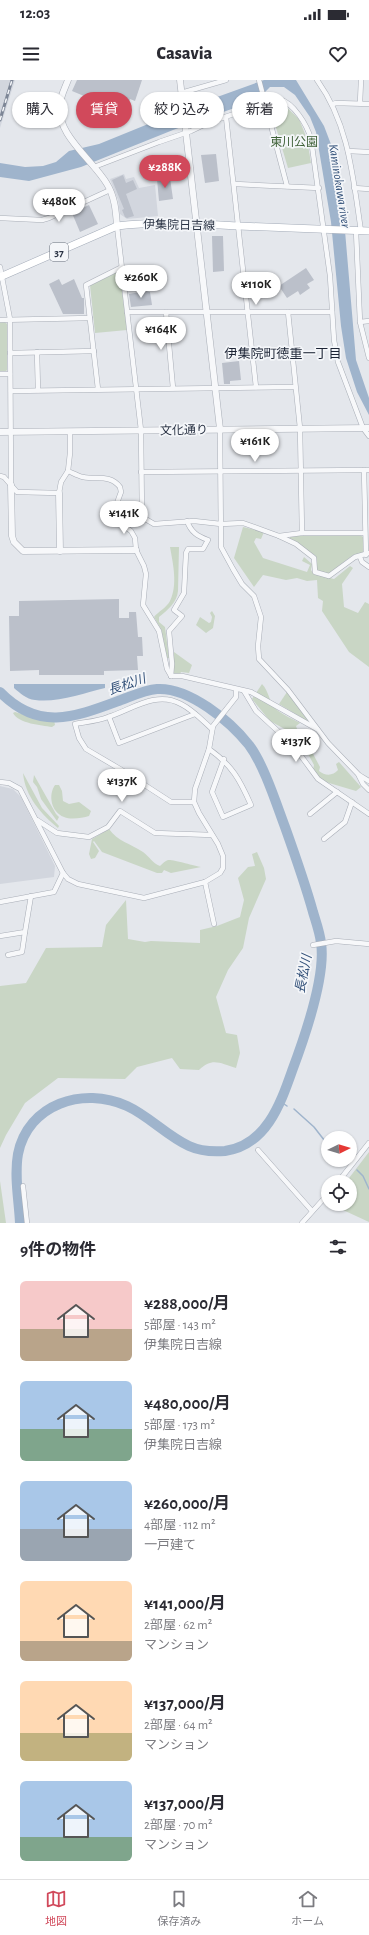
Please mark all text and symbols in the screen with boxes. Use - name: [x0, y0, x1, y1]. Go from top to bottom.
- text: 12:03: [20, 6, 50, 21]
- icon: menu: [20, 43, 42, 65]
- icon: heart: [327, 43, 349, 65]
- text: Casavia: [157, 45, 212, 63]
- chip: 購入: [12, 92, 68, 128]
- chip: 賃貸: [76, 92, 132, 128]
- chip: 絞り込み: [140, 92, 224, 128]
- chip: 新着: [232, 92, 288, 128]
- park label: 東川公園: [270, 135, 318, 148]
- water label: Kaminokawa river: [326, 143, 352, 230]
- pin: ¥288K: [137, 155, 193, 189]
- text: ¥288K: [148, 161, 182, 174]
- pin: ¥480K: [31, 189, 87, 223]
- text: ¥480K: [42, 195, 76, 208]
- street label: 伊集院日吉線: [143, 217, 215, 232]
- road number: 37: [50, 243, 68, 261]
- pin: ¥260K: [113, 265, 169, 299]
- text: ¥260K: [124, 271, 158, 284]
- pin: ¥110K: [228, 272, 284, 306]
- text: ¥110K: [241, 278, 271, 291]
- pin: ¥164K: [133, 317, 189, 351]
- text: ¥164K: [145, 323, 177, 336]
- district label: 伊集院町徳重一丁目: [224, 346, 342, 361]
- street label: 文化通り: [160, 423, 208, 436]
- pin: ¥161K: [227, 429, 283, 463]
- text: ¥161K: [240, 435, 270, 448]
- pin: ¥141K: [96, 501, 152, 535]
- text: ¥141K: [109, 507, 139, 520]
- water label: 長松川: [106, 671, 149, 697]
- pin: ¥137K: [268, 729, 324, 763]
- text: ¥137K: [281, 735, 311, 748]
- pin: ¥137K: [94, 769, 150, 803]
- text: ¥137K: [107, 775, 137, 788]
- water label: 長松川: [293, 951, 314, 994]
- north arrow: [321, 1131, 357, 1167]
- map controls: [321, 1131, 357, 1211]
- button: locate: [321, 1175, 357, 1211]
- icon: filters: [327, 1236, 349, 1258]
- text: 9件の物件: [20, 1241, 96, 1258]
- text: ¥288,000/月: [144, 1295, 230, 1312]
- icon: home: [52, 1297, 100, 1345]
- text: 5部屋 · 143 m²: [144, 1319, 216, 1332]
- text: 伊集院日吉線: [144, 1339, 222, 1352]
- text: ¥480,000/月: [144, 1395, 231, 1412]
- icon: home: [52, 1397, 100, 1445]
- text: 5部屋 · 173 m²: [144, 1419, 215, 1432]
- text: 伊集院日吉線: [144, 1439, 222, 1452]
- text: ¥260,000/月: [144, 1495, 230, 1512]
- icon: home: [52, 1497, 100, 1545]
- text: 4部屋 · 112 m²: [144, 1519, 215, 1532]
- text: 一戸建て: [144, 1539, 196, 1552]
- text: ¥141,000/月: [144, 1595, 226, 1612]
- icon: home: [52, 1597, 100, 1645]
- text: 2部屋 · 62 m²: [144, 1619, 212, 1632]
- text: マンション: [144, 1639, 209, 1652]
- text: ¥137,000/月: [144, 1695, 226, 1712]
- icon: home: [52, 1697, 100, 1745]
- text: 2部屋 · 64 m²: [144, 1719, 213, 1732]
- text: マンション: [144, 1739, 209, 1752]
- text: ¥137,000/月: [144, 1795, 226, 1812]
- icon: home: [52, 1797, 100, 1845]
- text: 2部屋 · 70 m²: [144, 1819, 213, 1832]
- text: マンション: [144, 1839, 209, 1852]
- tab: 地図: [45, 1888, 67, 1928]
- tab: 保存済み: [157, 1888, 201, 1928]
- tab: ホーム: [291, 1888, 324, 1928]

